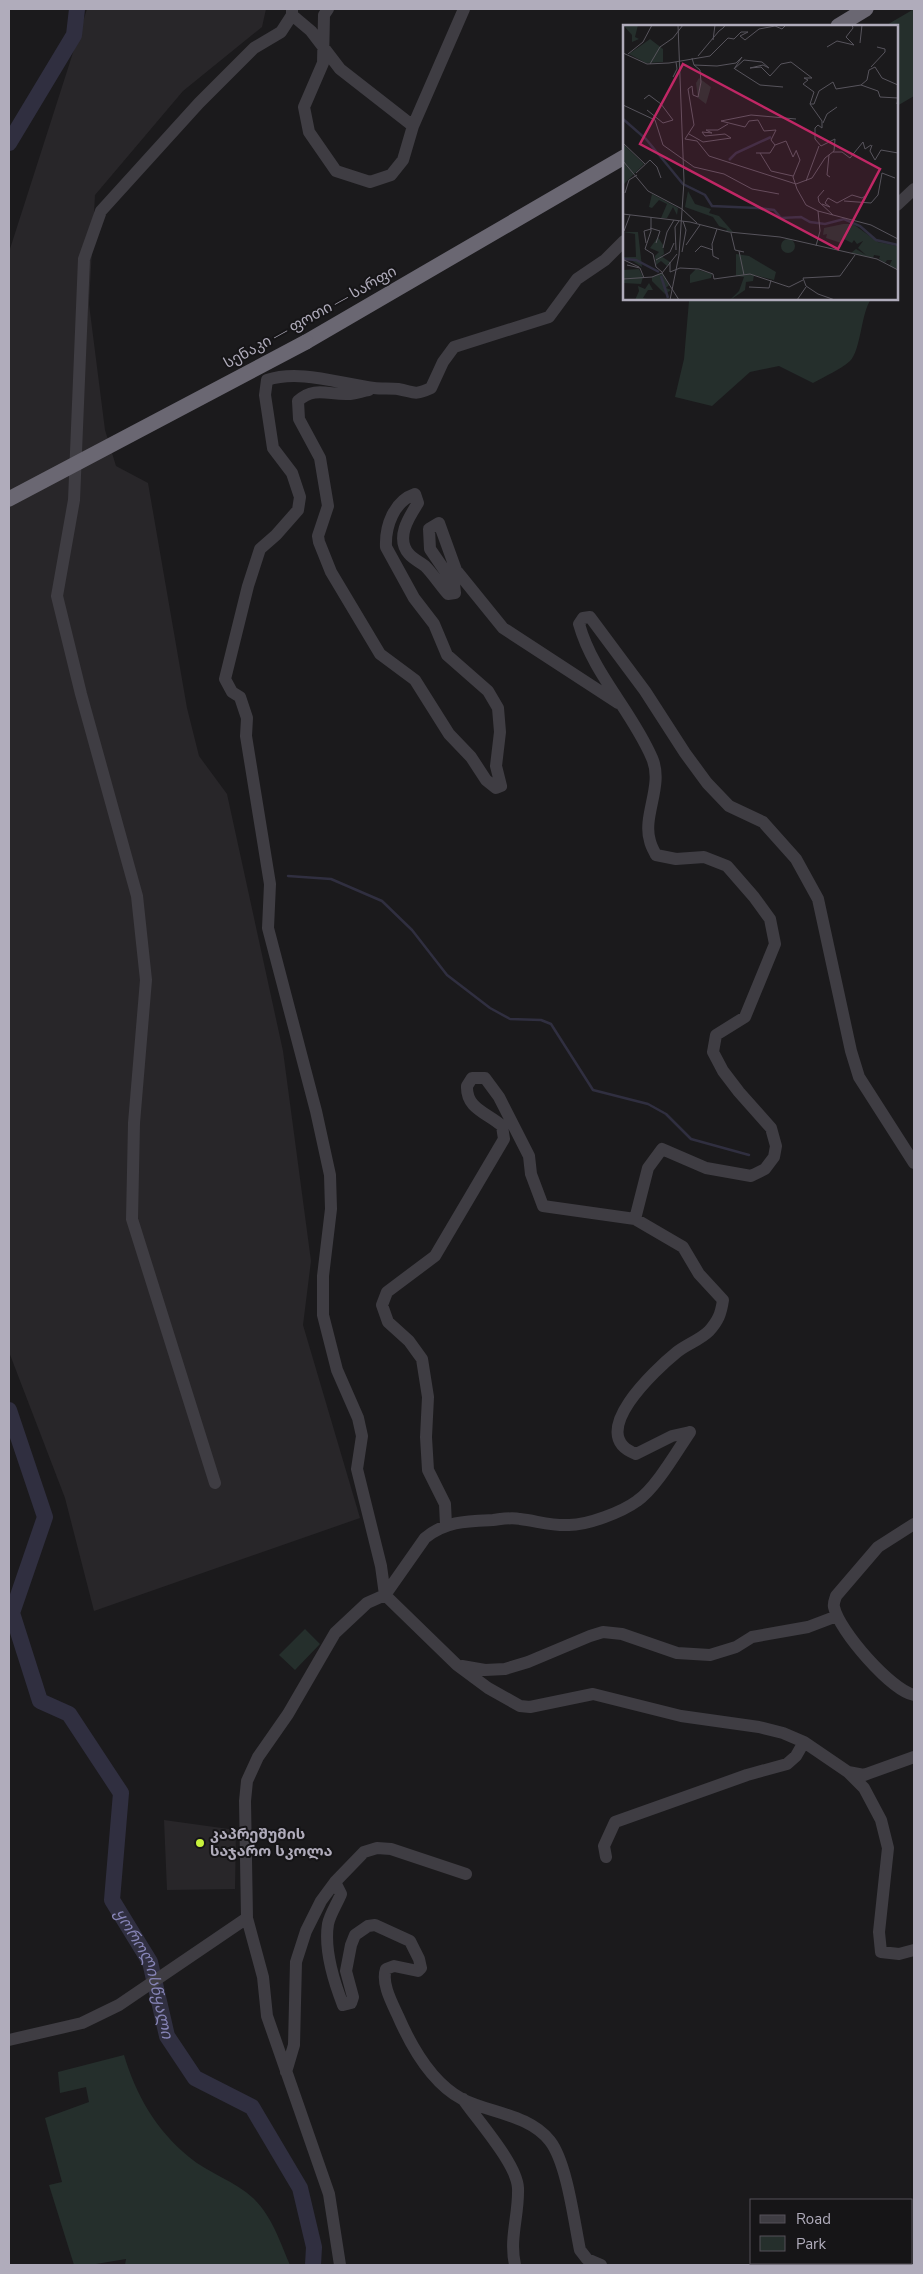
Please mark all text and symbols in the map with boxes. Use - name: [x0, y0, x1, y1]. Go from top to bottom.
- inset map: [623, 25, 898, 300]
- street label: სენაკი — ფოთი — სარფი: [220, 261, 400, 373]
- place label: კაპრეშუმის საჯარო სკოლა: [210, 1824, 333, 1861]
- marker: კაპრეშუმის საჯარო სკოლა: [194, 1837, 206, 1849]
- water label: ყოროლისწყალი: [109, 1904, 178, 2042]
- legend: [750, 2199, 913, 2264]
- text: Road: [796, 2209, 831, 2229]
- text: Park: [796, 2234, 826, 2254]

